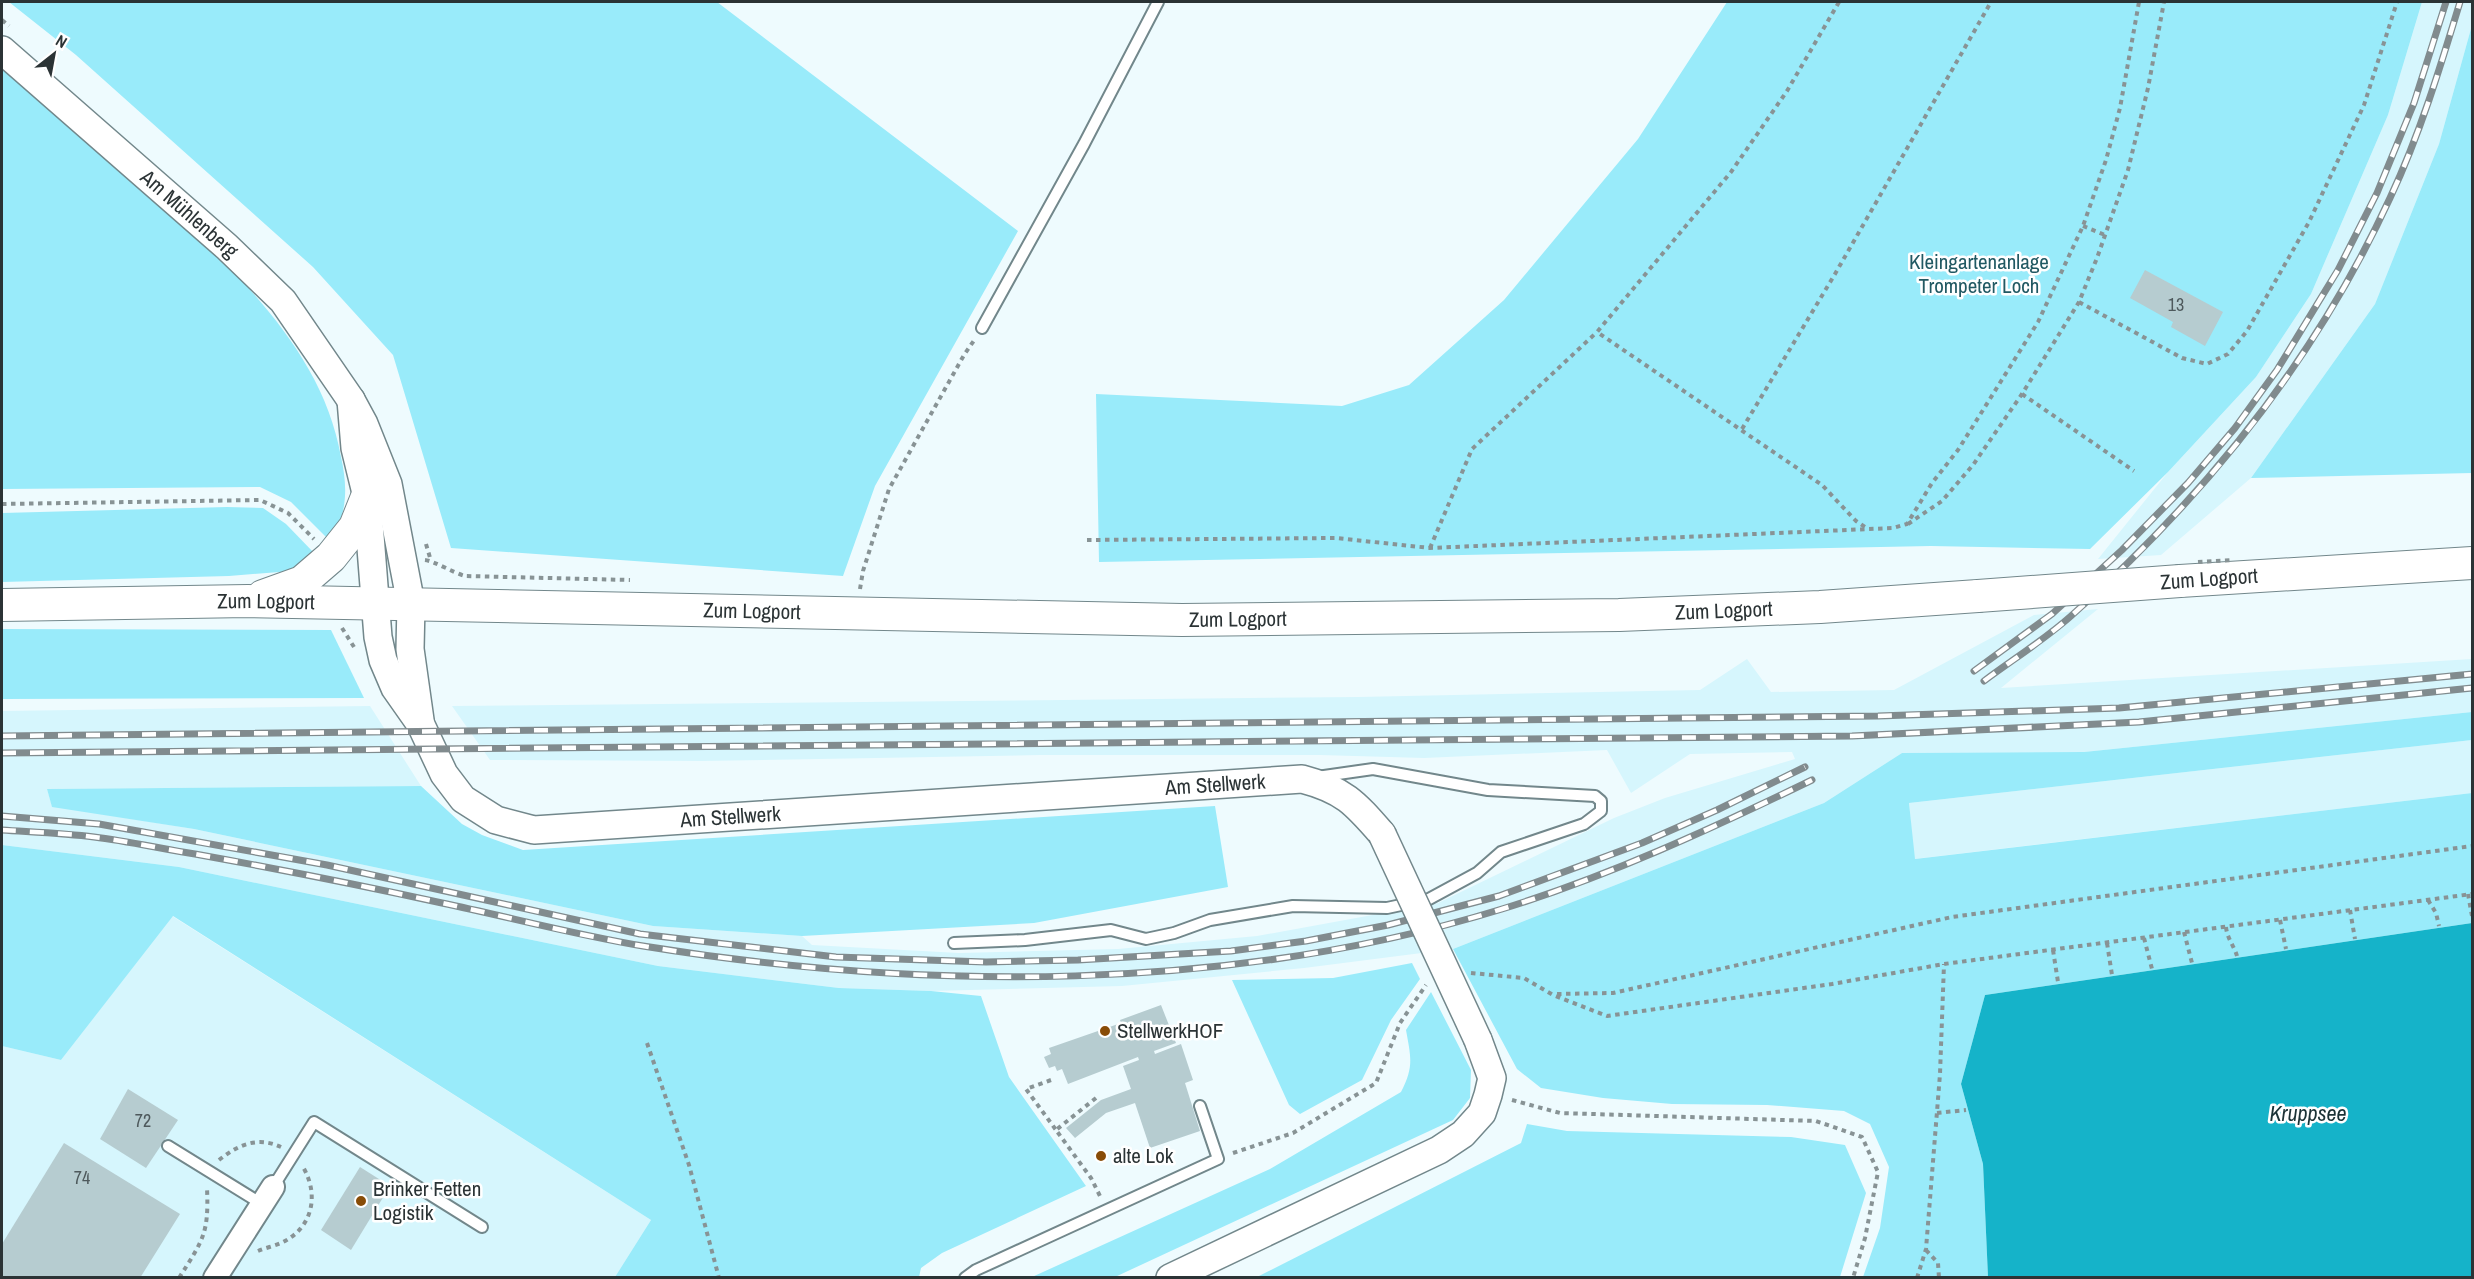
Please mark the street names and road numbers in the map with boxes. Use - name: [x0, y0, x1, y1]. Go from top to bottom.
- street label: Am Mühlenberg: [134, 162, 245, 265]
- street label: Zum Logport: [2159, 561, 2259, 596]
- street label: Zum Logport: [217, 586, 315, 616]
- street label: Zum Logport: [1674, 594, 1773, 627]
- street label: Zum Logport: [703, 595, 801, 626]
- street label: Zum Logport: [1189, 604, 1287, 634]
- street label: Am Stellwerk: [1163, 766, 1267, 802]
- street label: Am Stellwerk: [678, 799, 782, 834]

